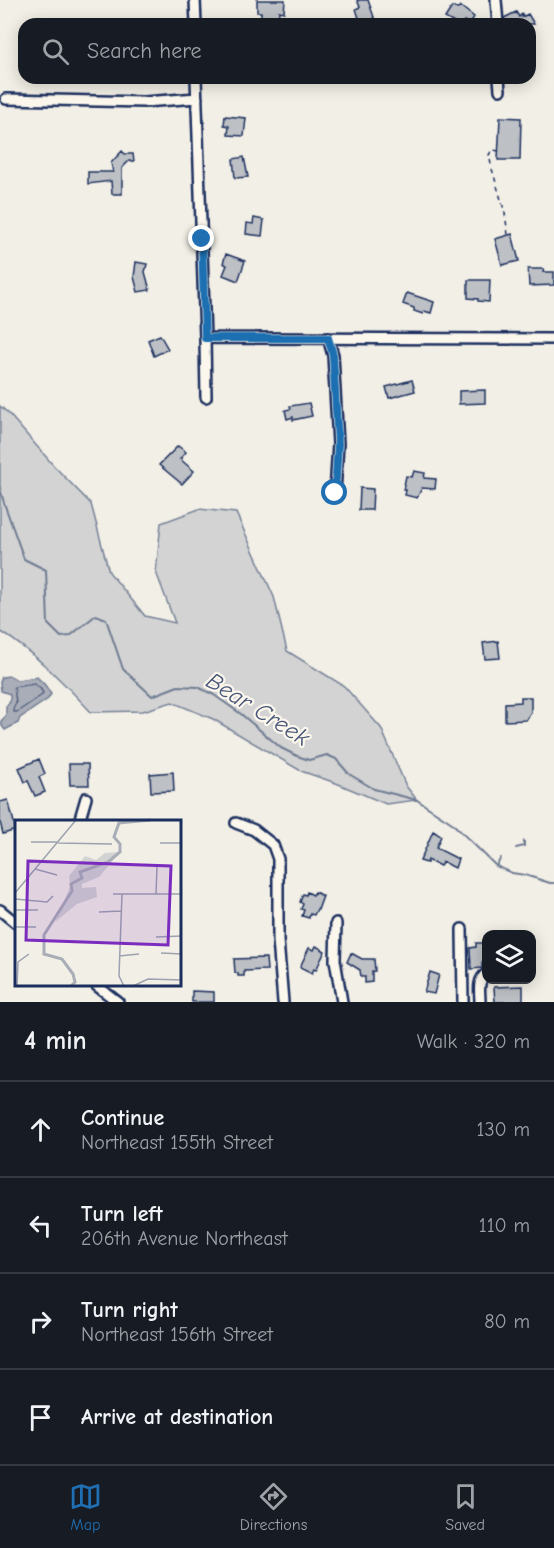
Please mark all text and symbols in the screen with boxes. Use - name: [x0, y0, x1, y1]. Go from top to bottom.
- search box: [18, 18, 536, 84]
- icon: search: [39, 35, 72, 68]
- text: Search here: [87, 38, 202, 64]
- route end: [188, 225, 214, 251]
- route start: [321, 479, 347, 505]
- water label: Bear Creek: [201, 666, 315, 752]
- inset map: [15, 820, 182, 987]
- map controls: [482, 930, 536, 984]
- button: layers: [482, 930, 536, 984]
- text: 4 min: [24, 1026, 87, 1056]
- text: Walk · 320 m: [417, 1030, 530, 1053]
- text: Continue: [81, 1105, 164, 1131]
- icon: ahead: [24, 1113, 57, 1146]
- text: 130 m: [477, 1118, 530, 1141]
- text: Northeast 155th Street: [81, 1131, 273, 1154]
- text: Turn left: [81, 1201, 163, 1227]
- icon: left: [24, 1209, 57, 1242]
- text: 110 m: [479, 1214, 530, 1237]
- text: 206th Avenue Northeast: [81, 1227, 288, 1250]
- text: Turn right: [81, 1297, 178, 1323]
- icon: right: [24, 1305, 57, 1338]
- text: 80 m: [484, 1310, 530, 1333]
- text: Northeast 156th Street: [81, 1323, 273, 1346]
- icon: arrive: [24, 1401, 57, 1434]
- text: Arrive at destination: [81, 1404, 273, 1430]
- tab: Map: [69, 1480, 102, 1534]
- tab: Directions: [240, 1480, 307, 1534]
- tab: Saved: [445, 1480, 485, 1534]

